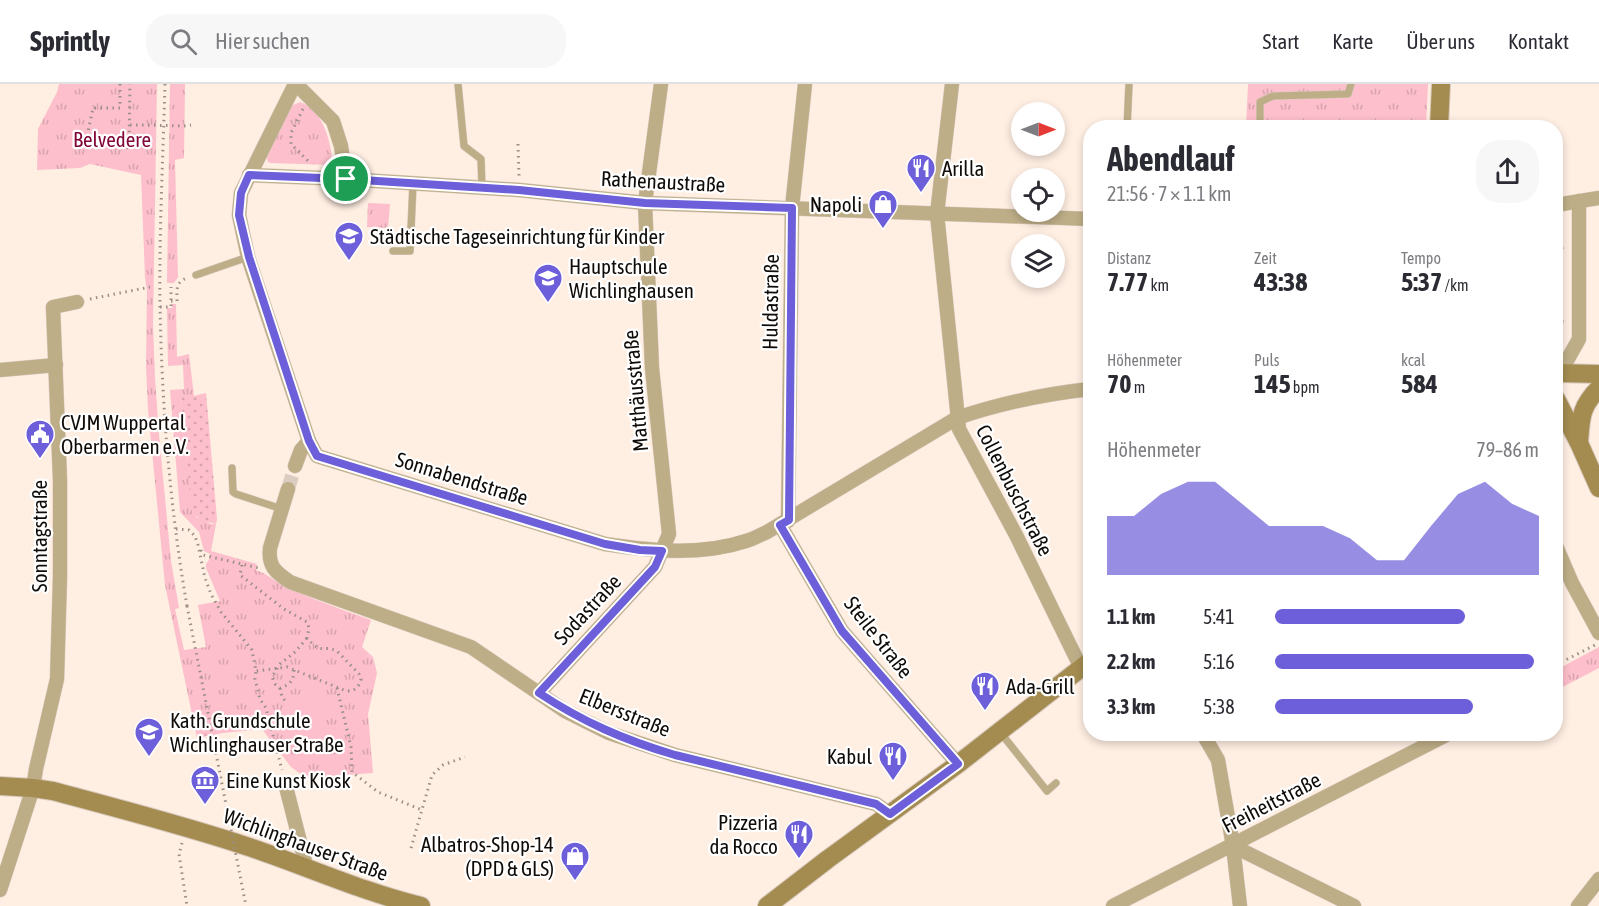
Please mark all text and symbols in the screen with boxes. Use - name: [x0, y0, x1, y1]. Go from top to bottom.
- search box: [146, 14, 566, 68]
- text: Sprintly: [30, 25, 110, 57]
- icon: search: [167, 25, 200, 58]
- text: Hier suchen: [215, 28, 310, 54]
- text: Start: [1263, 29, 1299, 53]
- text: Karte: [1332, 29, 1373, 53]
- text: Über uns: [1406, 29, 1475, 53]
- text: Kontakt: [1508, 29, 1569, 53]
- north arrow: [1011, 102, 1065, 156]
- map controls: [1011, 102, 1065, 288]
- park label: Belvedere: [73, 127, 151, 151]
- text: Abendlauf: [1107, 140, 1235, 178]
- button: share: [1476, 140, 1539, 203]
- restaurant icon: Arilla: [905, 152, 937, 194]
- pin: [320, 153, 371, 204]
- place label: Arilla: [942, 156, 984, 180]
- icon: arrive: [329, 162, 362, 195]
- street label: Rathenaustraße: [600, 166, 726, 196]
- button: locate: [1011, 168, 1065, 222]
- text: 21:56 · 7 × 1.1 km: [1107, 182, 1232, 205]
- shop icon: Napoli: [867, 188, 899, 230]
- place label: Napoli: [810, 192, 862, 216]
- school or university icon: Städtische Tageseinrichtung für Kinder: [333, 220, 365, 262]
- place label: Städtische Tageseinrichtung für Kinder: [370, 224, 665, 248]
- button: layers: [1011, 234, 1065, 288]
- text: Distanz: [1107, 249, 1151, 267]
- text: Zeit: [1254, 249, 1277, 267]
- text: Tempo: [1401, 249, 1441, 267]
- place label: Hauptschule Wichlinghausen: [569, 254, 694, 302]
- street label: Huldastraße: [757, 254, 783, 350]
- school or university icon: Hauptschule Wichlinghausen: [532, 262, 564, 304]
- text: 7.77: [1107, 267, 1148, 297]
- text: 43:38: [1254, 267, 1308, 297]
- text: 5:37: [1401, 267, 1442, 297]
- text: km: [1148, 276, 1169, 294]
- text: /km: [1442, 276, 1468, 294]
- street label: Matthäusstraße: [618, 329, 652, 453]
- text: Höhenmeter: [1107, 351, 1182, 369]
- text: Puls: [1254, 351, 1279, 369]
- text: kcal: [1401, 351, 1425, 369]
- text: 70: [1107, 369, 1131, 399]
- text: 145: [1254, 369, 1291, 399]
- text: 584: [1401, 369, 1438, 399]
- text: m: [1131, 378, 1145, 396]
- text: bpm: [1291, 378, 1320, 396]
- place label: CVJM Wuppertal Oberbarmen e.V.: [61, 410, 189, 458]
- public building icon: CVJM Wuppertal Oberbarmen e.V.: [24, 418, 56, 460]
- street label: Collenbuschstraße: [972, 420, 1058, 560]
- text: Höhenmeter: [1107, 438, 1201, 461]
- text: 79–86 m: [1476, 438, 1539, 461]
- street label: Sonnabendstraße: [393, 447, 531, 509]
- street label: Sonntagstraße: [27, 480, 51, 592]
- street label: Sodastraße: [549, 569, 625, 649]
- street label: Steile Straße: [840, 592, 918, 682]
- text: 1.1 km: [1107, 605, 1155, 628]
- text: 5:41: [1203, 605, 1235, 628]
- text: 2.2 km: [1107, 650, 1155, 673]
- text: 5:16: [1203, 650, 1235, 673]
- restaurant icon: Ada-Grill: [969, 670, 1001, 712]
- place label: Ada-Grill: [1006, 674, 1075, 698]
- street label: Elbersstraße: [576, 683, 674, 741]
- text: 3.3 km: [1107, 695, 1155, 718]
- text: 5:38: [1203, 695, 1235, 718]
- place label: Kath. Grundschule Wichlinghauser Straße: [170, 708, 344, 756]
- school or university icon: Kath. Grundschule Wichlinghauser Straße: [133, 716, 165, 758]
- restaurant icon: Kabul: [877, 740, 909, 782]
- place label: Kabul: [827, 744, 872, 768]
- museum icon: Eine Kunst Kiosk: [189, 764, 221, 806]
- street label: Freiheitstraße: [1218, 767, 1324, 837]
- place label: Eine Kunst Kiosk: [226, 768, 351, 792]
- street label: Wichlinghauser Straße: [220, 803, 392, 885]
- place label: Pizzeria da Rocco: [710, 810, 778, 858]
- restaurant icon: Pizzeria da Rocco: [783, 818, 815, 860]
- place label: Albatros-Shop-14 (DPD & GLS): [421, 832, 554, 880]
- shop icon: Albatros-Shop-14 (DPD & GLS): [559, 840, 591, 882]

